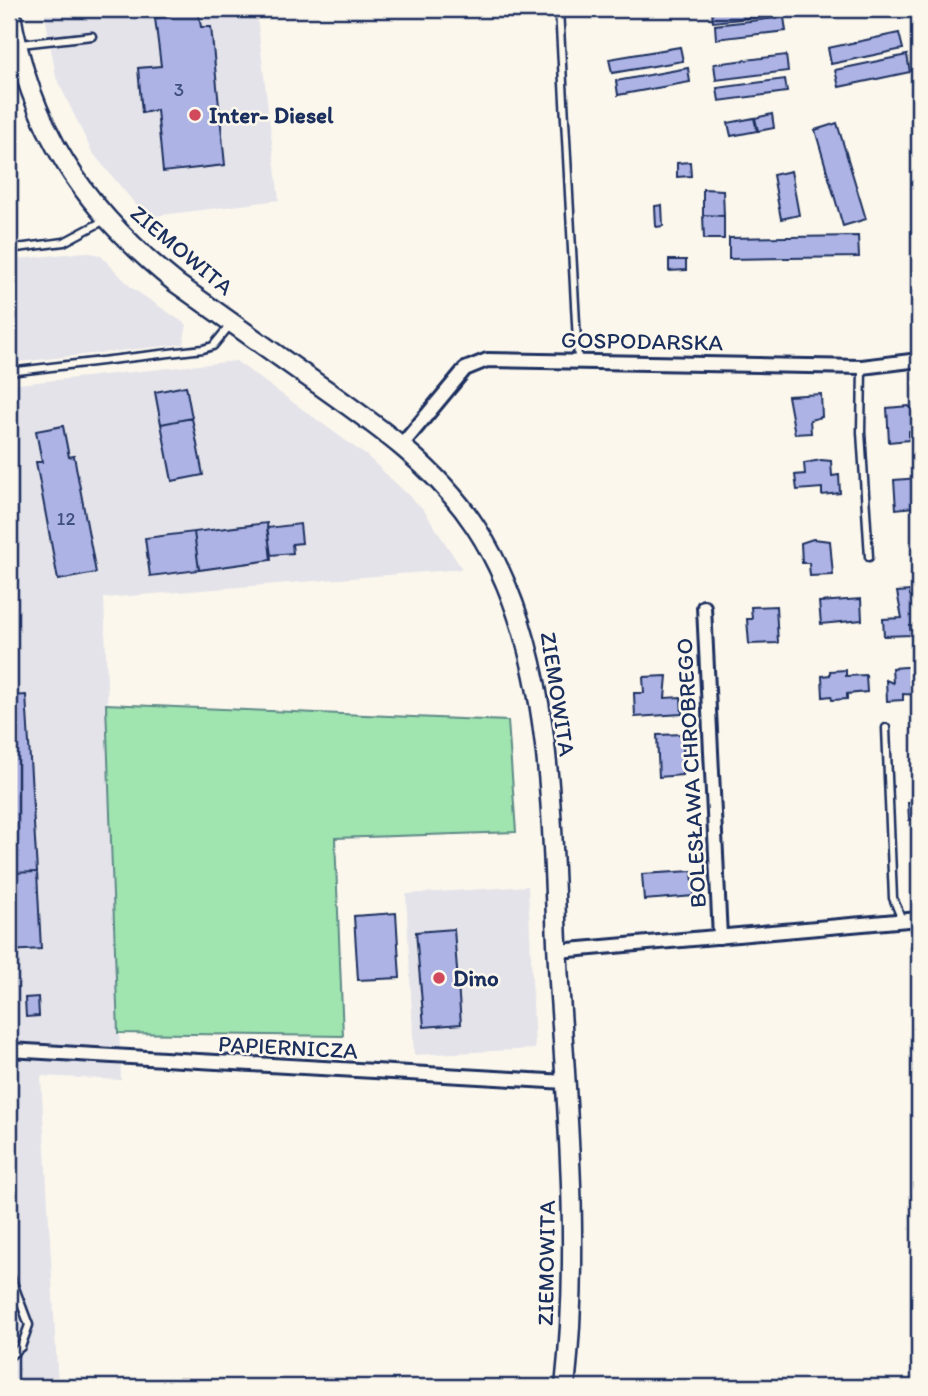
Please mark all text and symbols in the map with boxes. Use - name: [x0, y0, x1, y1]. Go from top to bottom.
- house number: 3: [174, 78, 184, 101]
- place label: Inter- Diesel: [209, 101, 334, 129]
- marker: Inter- Diesel: [187, 107, 203, 123]
- street label: ZIEMOWITA: [125, 199, 239, 301]
- street label: GOSPODARSKA: [561, 326, 724, 356]
- house number: 12: [57, 507, 75, 530]
- street label: ZIEMOWITA: [534, 630, 582, 758]
- street label: BOLESŁAWA CHROBREGO: [670, 637, 712, 909]
- place label: Dino: [453, 964, 499, 992]
- marker: Dino: [431, 970, 447, 986]
- street label: PAPIERNICZA: [217, 1029, 359, 1065]
- street label: ZIEMOWITA: [531, 1200, 561, 1326]

